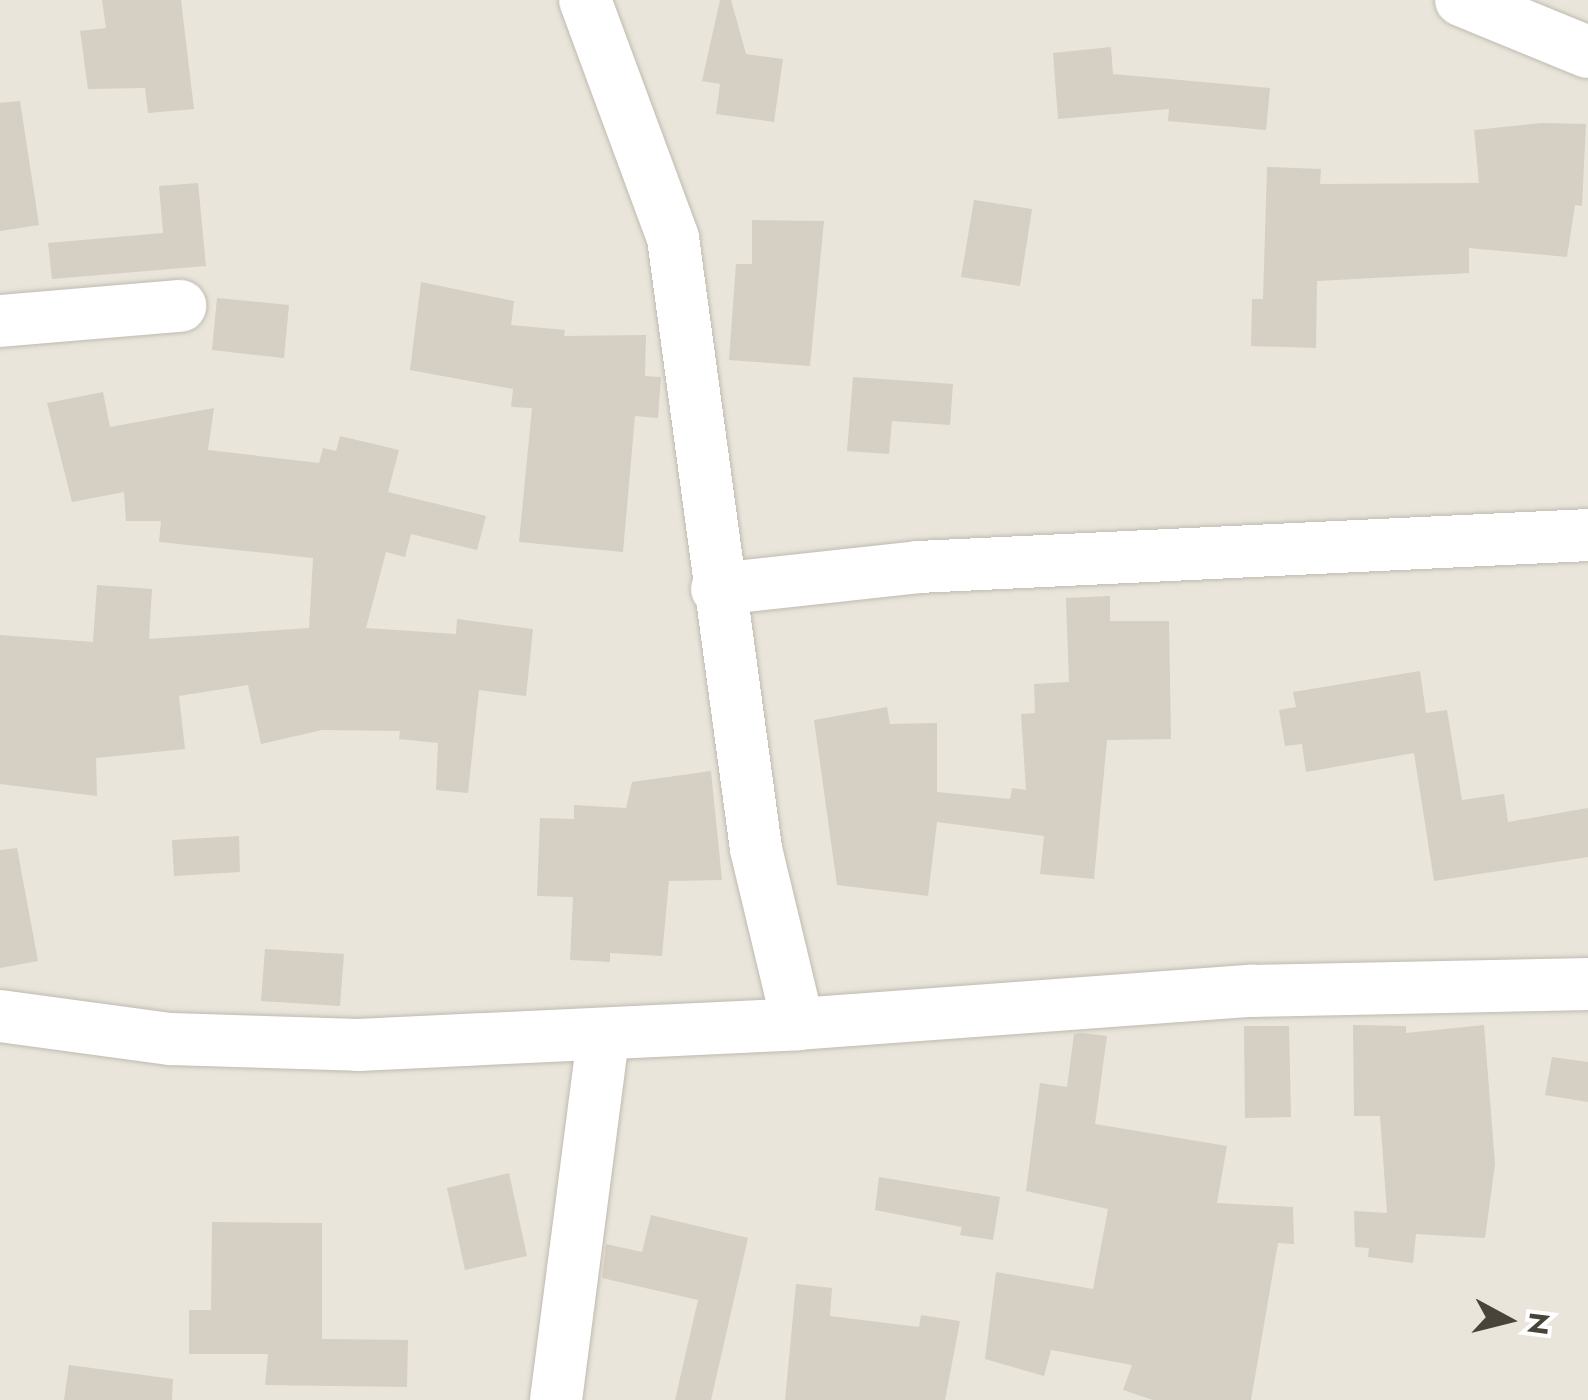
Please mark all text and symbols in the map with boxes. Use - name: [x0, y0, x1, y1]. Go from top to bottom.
- north arrow: [1458, 1270, 1558, 1370]
- text: N: [1517, 1310, 1560, 1337]

